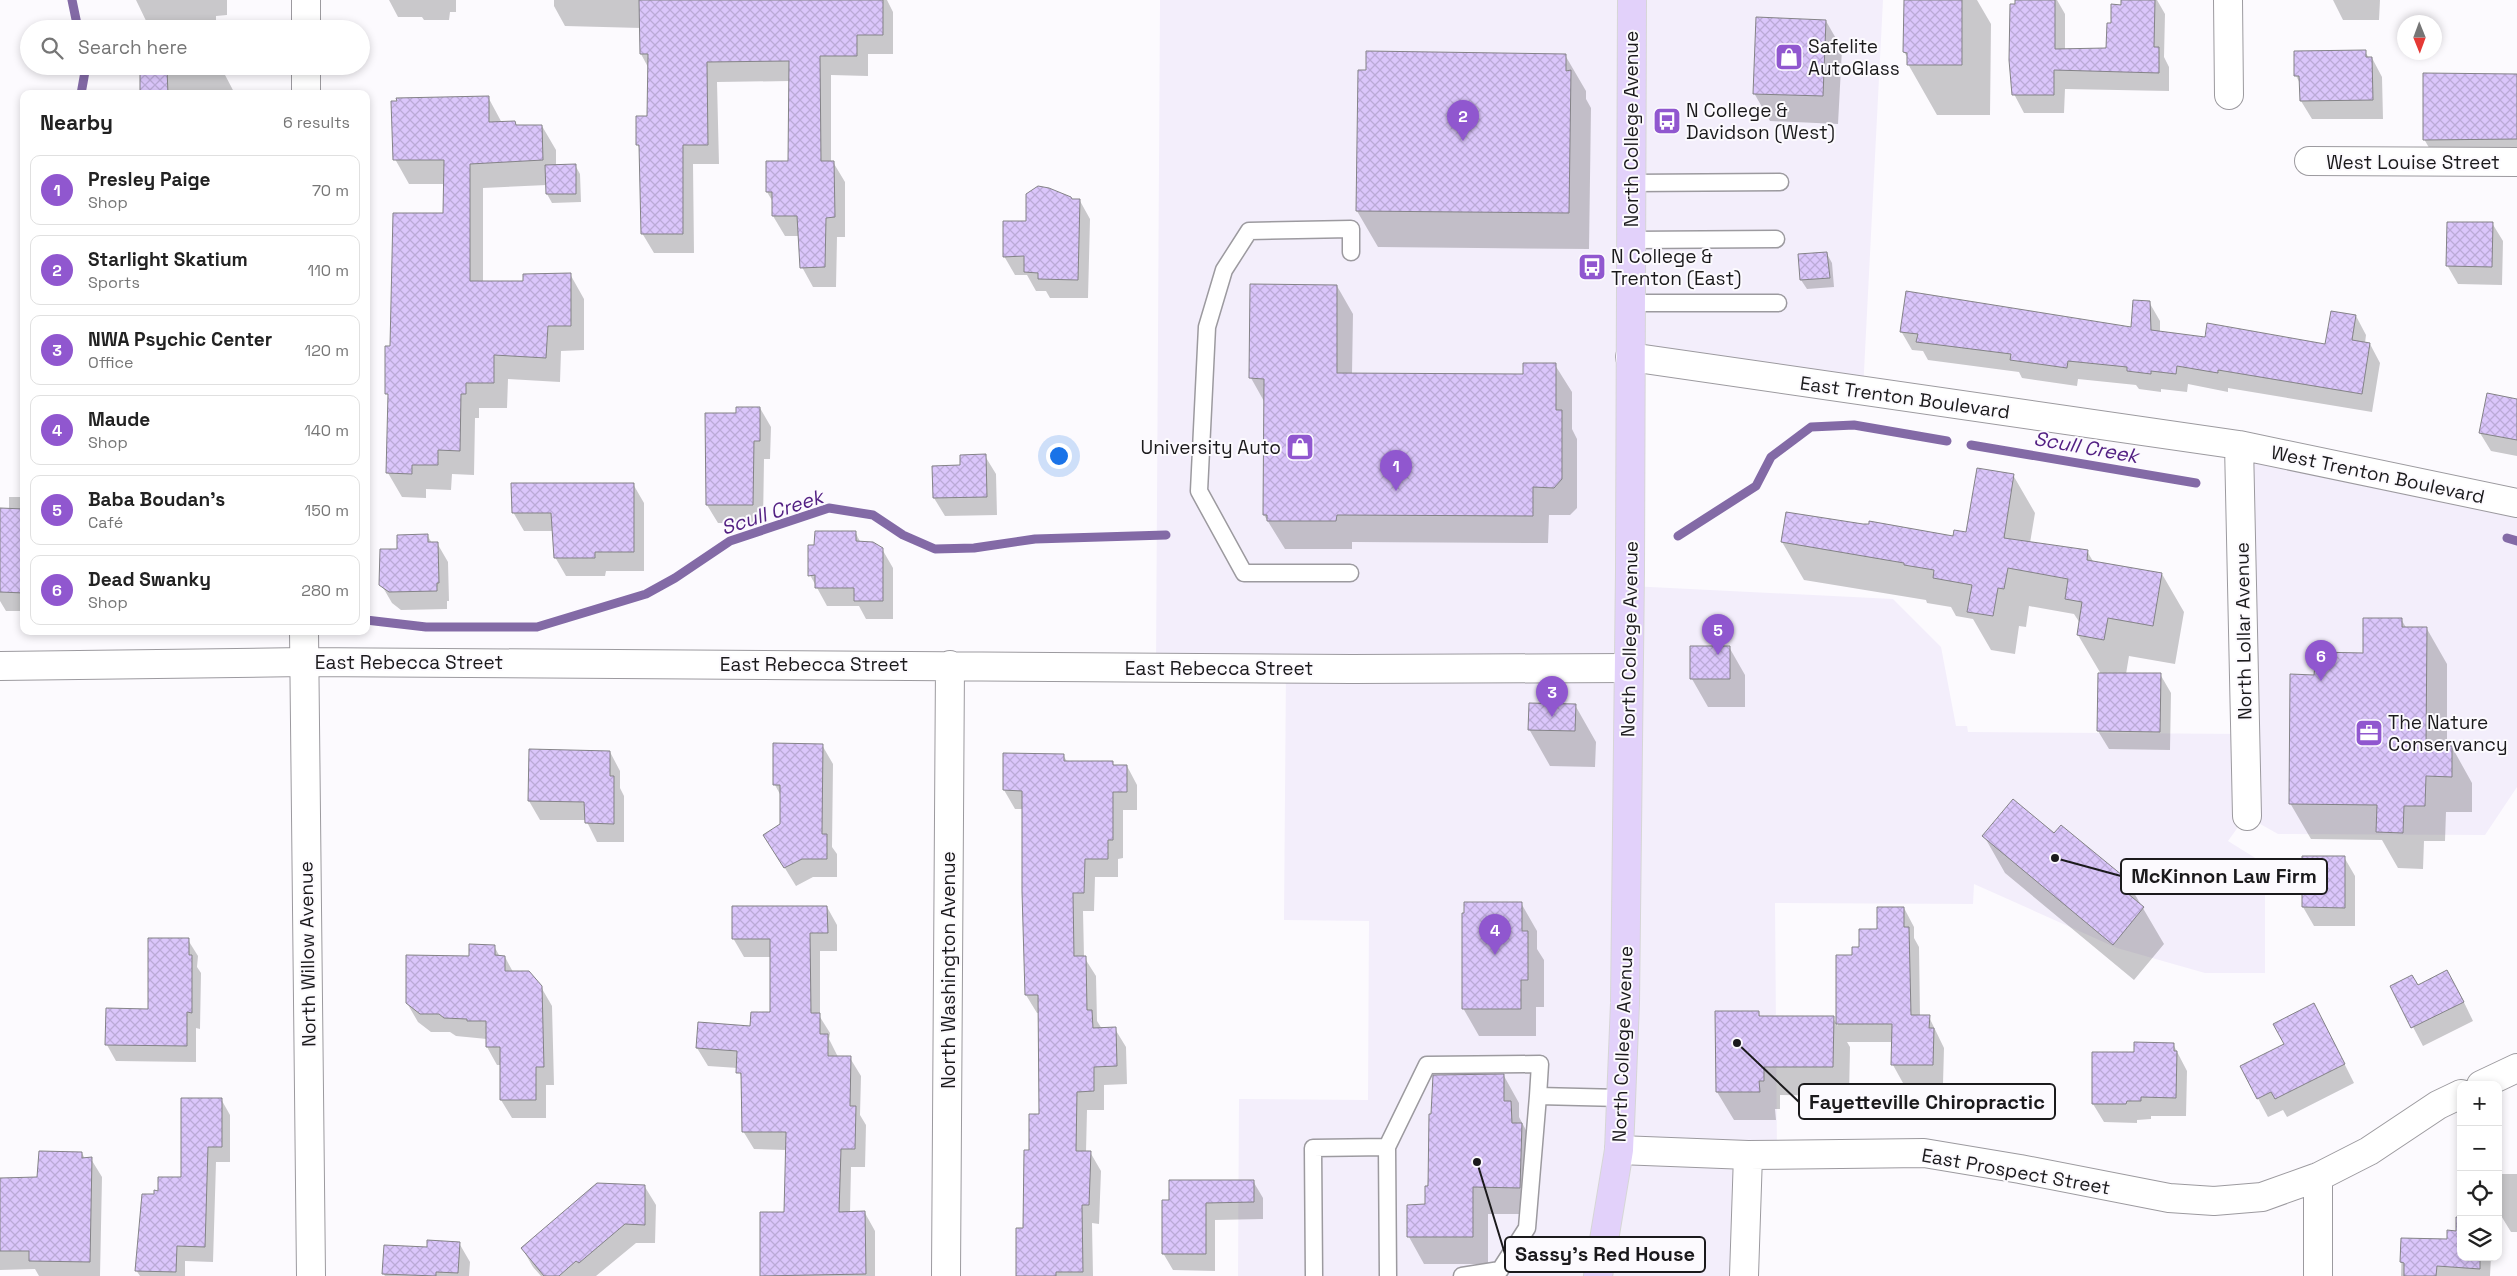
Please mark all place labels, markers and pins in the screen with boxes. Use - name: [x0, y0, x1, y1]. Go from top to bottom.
- place label: Safelite AutoGlass: [1808, 34, 1900, 81]
- shop icon: Safelite AutoGlass: [1774, 42, 1804, 72]
- place label: N College & Davidson (West): [1686, 98, 1835, 145]
- pin: 2: [1447, 100, 1479, 141]
- bus stop icon: N College & Davidson (West): [1652, 106, 1682, 136]
- place label: N College & Trenton (East): [1611, 244, 1741, 291]
- bus stop icon: N College & Trenton (East): [1577, 252, 1607, 282]
- shop icon: University Auto: [1285, 432, 1315, 462]
- place label: University Auto: [1141, 435, 1281, 460]
- pin: 1: [1380, 450, 1412, 491]
- pin: 5: [1702, 614, 1734, 655]
- pin: 6: [2305, 640, 2337, 681]
- pin: 3: [1536, 676, 1568, 717]
- place label: The Nature Conservancy: [2388, 710, 2508, 757]
- office icon: The Nature Conservancy: [2354, 718, 2384, 748]
- callout: McKinnon Law Firm: [2121, 859, 2327, 894]
- pin: 4: [1479, 914, 1511, 955]
- callout: Fayetteville Chiropractic: [1799, 1084, 2055, 1119]
- callout: Sassy’s Red House: [1505, 1237, 1705, 1272]

